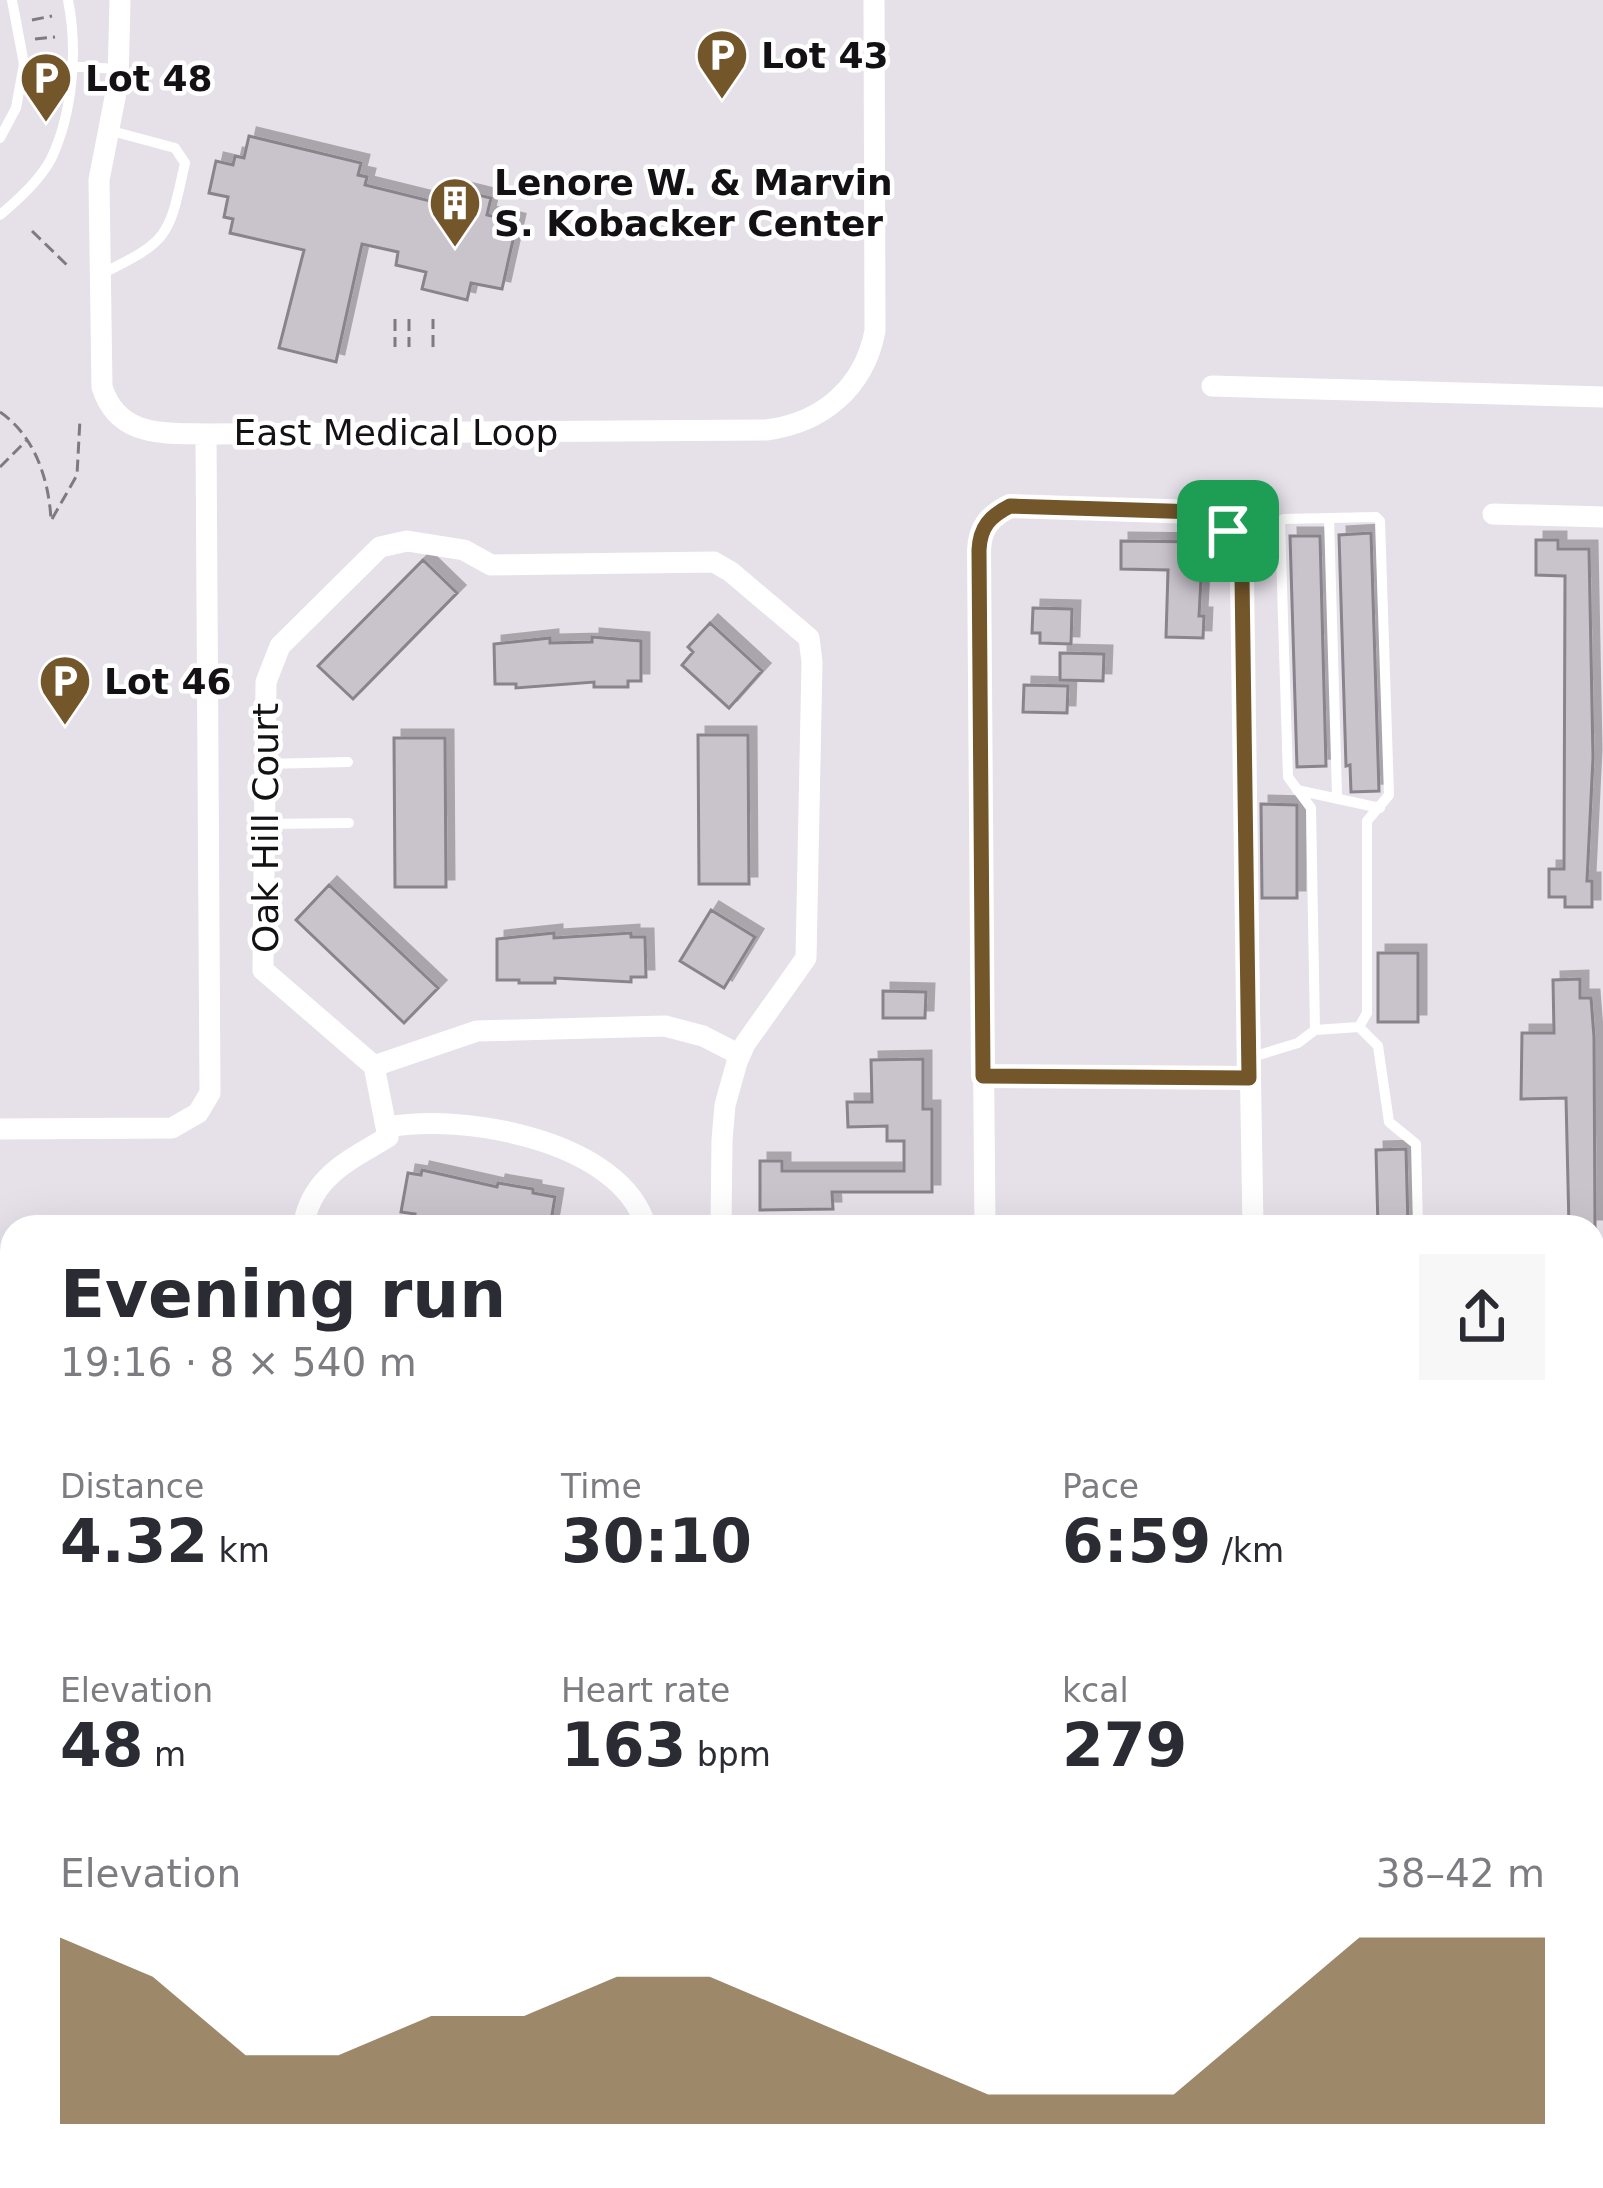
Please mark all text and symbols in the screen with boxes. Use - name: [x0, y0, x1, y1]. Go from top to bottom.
- parking icon: Lot 43: [694, 27, 750, 101]
- place label: Lot 43: [761, 35, 889, 76]
- parking icon: Lot 48: [18, 50, 74, 124]
- place label: Lot 48: [85, 58, 213, 99]
- place label: Lenore W. & Marvin S. Kobacker Center: [494, 162, 893, 244]
- building icon: Lenore W. & Marvin S. Kobacker Center: [427, 175, 483, 249]
- street label: East Medical Loop: [234, 412, 558, 453]
- pin: [1177, 480, 1279, 582]
- icon: arrive: [1195, 498, 1261, 564]
- parking icon: Lot 46: [37, 653, 93, 727]
- place label: Lot 46: [104, 661, 232, 702]
- street label: Oak Hill Court: [245, 703, 286, 953]
- button: share: [1419, 1254, 1545, 1380]
- text: Evening run: [60, 1256, 506, 1333]
- text: 19:16 · 8 × 540 m: [60, 1340, 417, 1385]
- text: Distance: [60, 1467, 204, 1506]
- text: Time: [561, 1467, 642, 1506]
- text: Pace: [1062, 1467, 1139, 1506]
- text: 4.32: [60, 1506, 208, 1576]
- text: 30:10: [561, 1506, 752, 1576]
- text: 6:59: [1062, 1506, 1211, 1576]
- text: km: [208, 1531, 270, 1570]
- text: /km: [1211, 1531, 1284, 1570]
- text: Elevation: [60, 1671, 213, 1710]
- text: Heart rate: [561, 1671, 730, 1710]
- text: kcal: [1062, 1671, 1129, 1710]
- text: 48: [60, 1710, 144, 1780]
- text: 163: [561, 1710, 686, 1780]
- text: 279: [1062, 1710, 1187, 1780]
- text: m: [144, 1735, 186, 1774]
- text: bpm: [686, 1735, 771, 1774]
- text: Elevation: [60, 1851, 241, 1896]
- text: 38–42 m: [1376, 1851, 1545, 1896]

